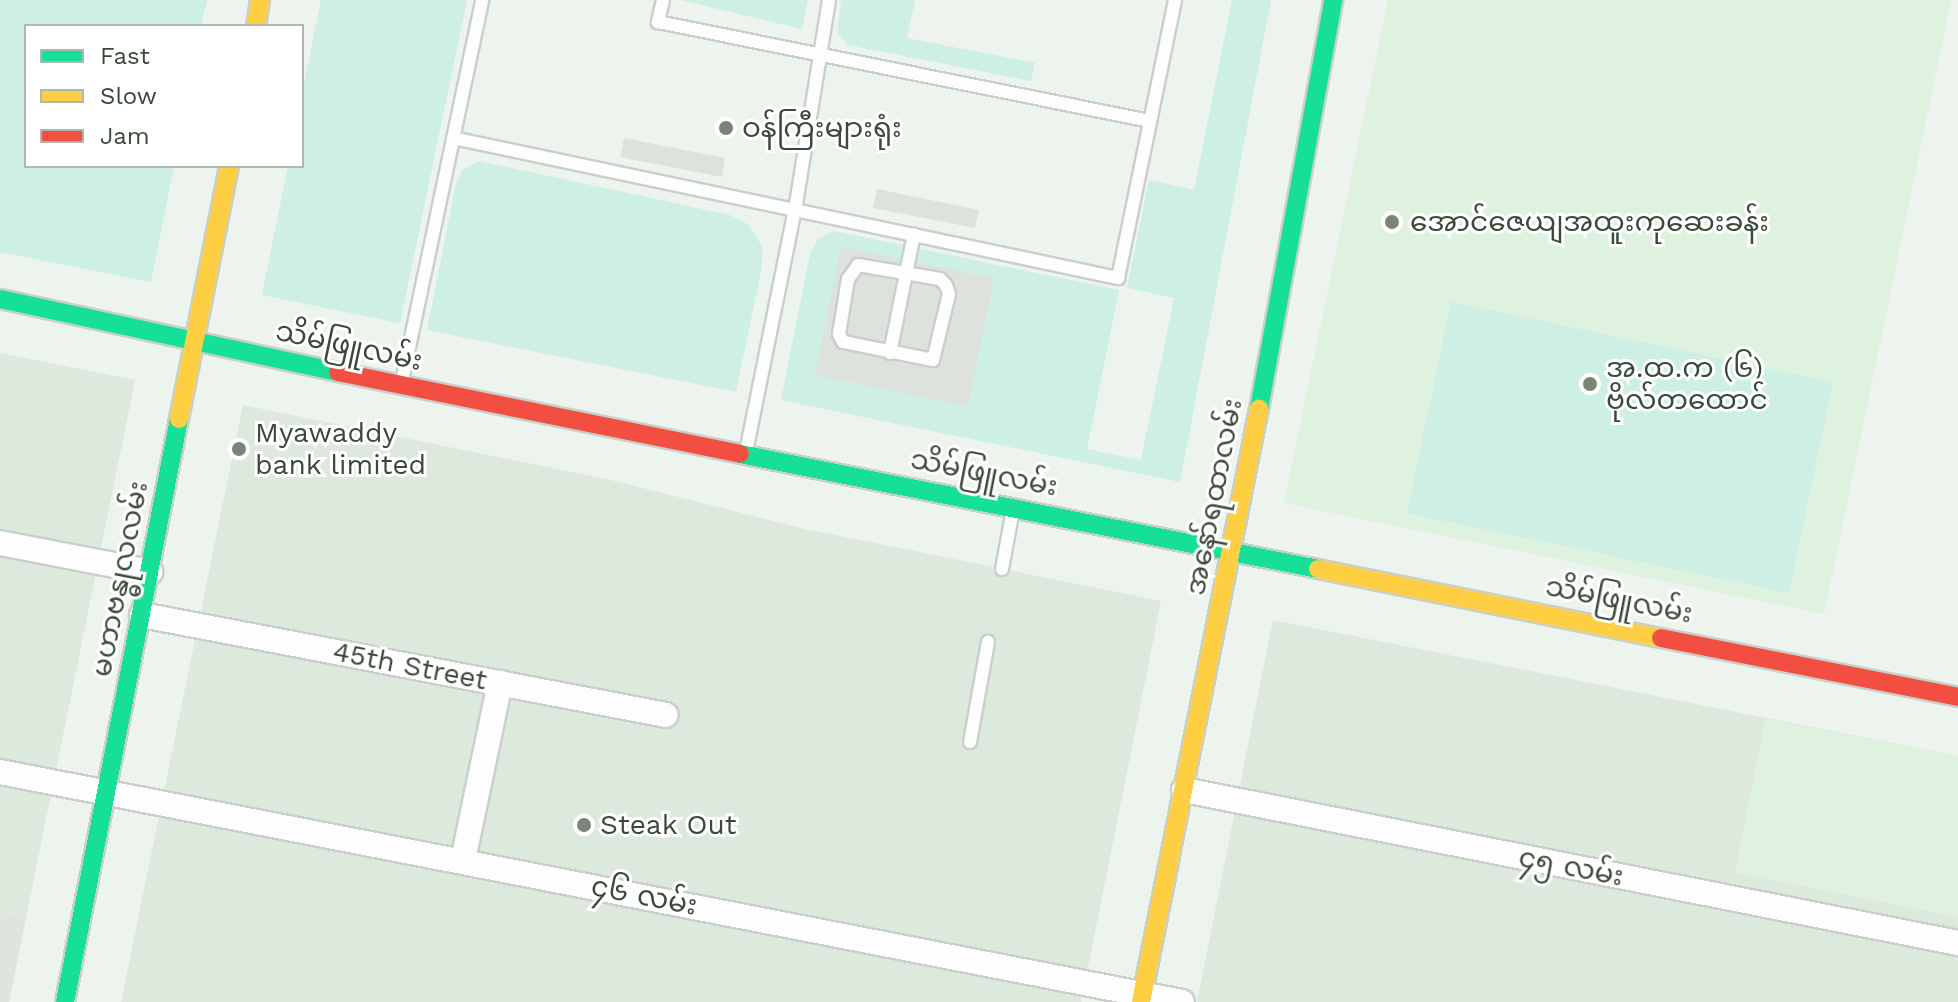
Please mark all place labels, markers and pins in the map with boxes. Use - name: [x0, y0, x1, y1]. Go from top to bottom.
- place label: ဝန်ကြီးများရုံး: [742, 111, 902, 145]
- marker: ဝန်ကြီးများရုံး: [717, 119, 735, 137]
- place label: အောင်ဇေယျအထူးကုဆေးခန်း: [1410, 205, 1769, 239]
- marker: အောင်ဇေယျအထူးကုဆေးခန်း: [1381, 211, 1403, 233]
- place label: အ.ထ.က (၆) ဗိုလ်တထောင်: [1606, 351, 1768, 417]
- marker: အ.ထ.က (၆) ဗိုလ်တထောင်: [1581, 375, 1599, 393]
- place label: Myawaddy bank limited: [255, 416, 427, 482]
- marker: Myawaddy bank limited: [230, 440, 248, 458]
- place label: Steak Out: [600, 808, 737, 842]
- marker: Steak Out: [575, 816, 593, 834]

